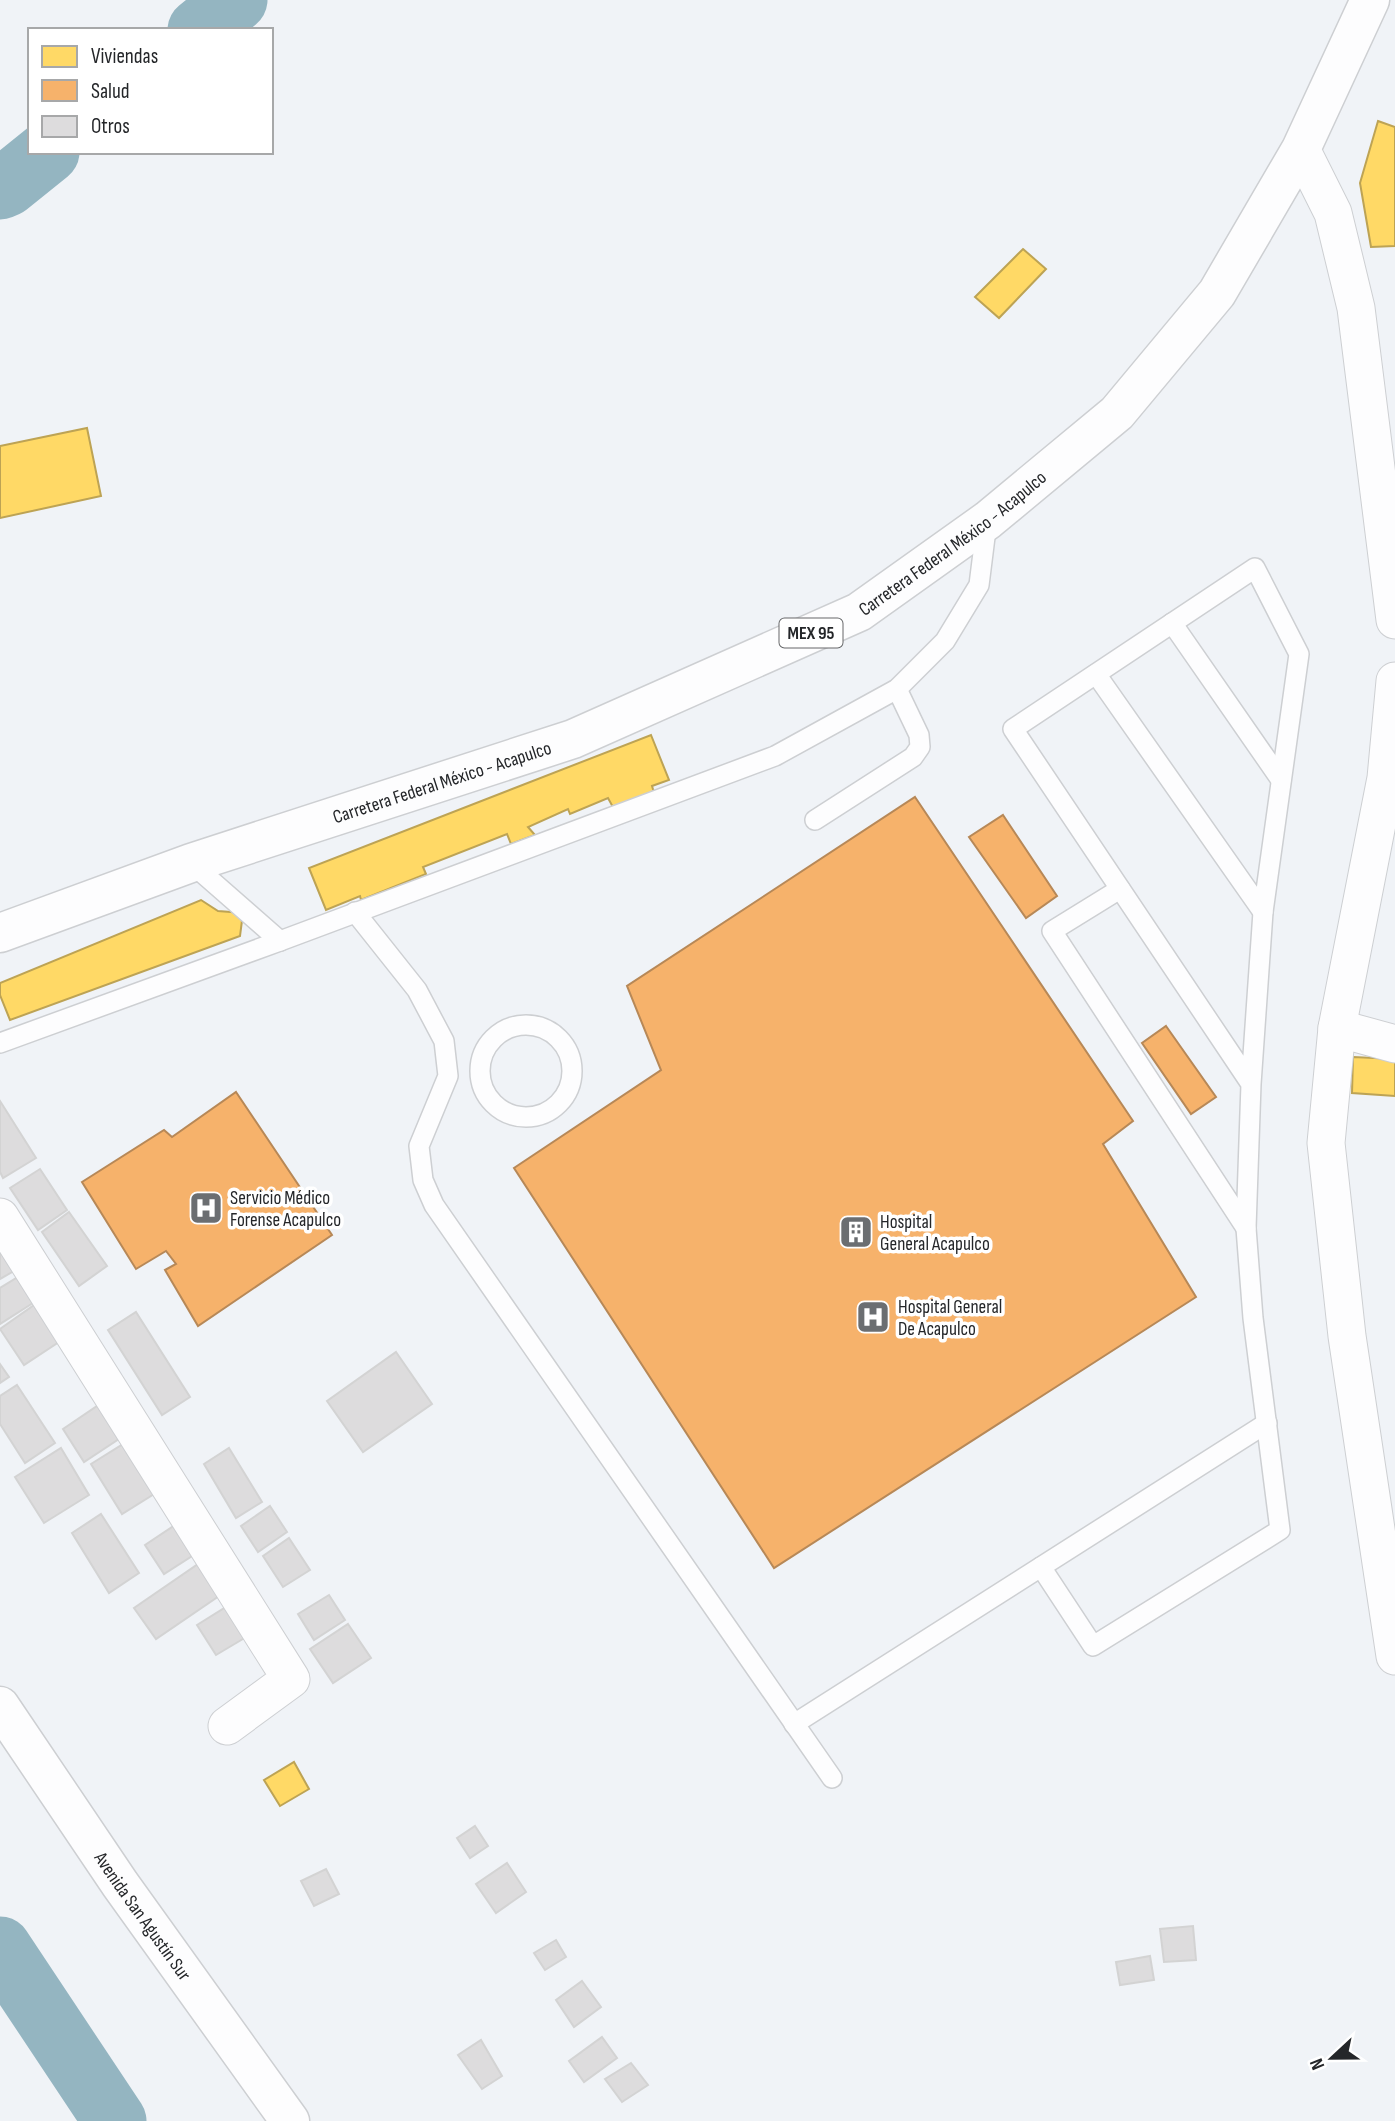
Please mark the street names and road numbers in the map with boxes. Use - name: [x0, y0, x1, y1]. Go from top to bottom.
- street label: Carretera Federal México - Acapulco: [855, 467, 1052, 622]
- road number: MEX 95: [780, 618, 842, 648]
- street label: Carretera Federal México - Acapulco: [330, 737, 554, 829]
- street label: Avenida San Agustín Sur: [88, 1847, 196, 1986]

